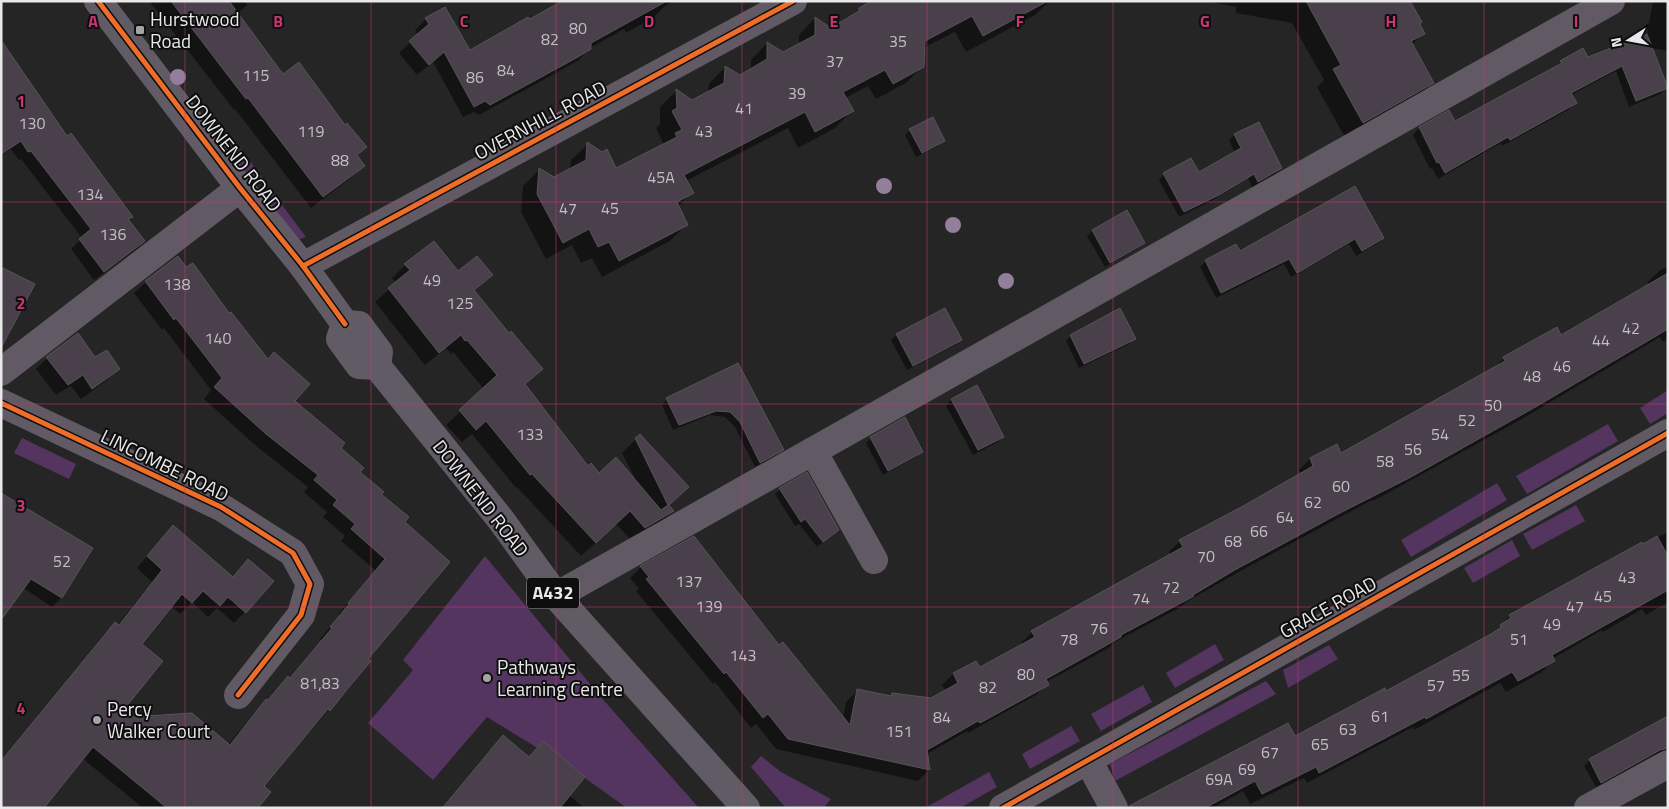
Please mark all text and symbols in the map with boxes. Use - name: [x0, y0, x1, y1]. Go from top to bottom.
- place label: Hurstwood Road: [150, 4, 240, 55]
- text: A: [88, 9, 98, 33]
- text: B: [273, 9, 283, 33]
- text: C: [460, 9, 469, 33]
- text: D: [644, 9, 654, 33]
- text: E: [830, 9, 839, 33]
- text: F: [1016, 9, 1025, 33]
- text: G: [1200, 9, 1210, 33]
- text: H: [1386, 9, 1396, 33]
- text: I: [1574, 9, 1578, 33]
- north arrow: [1604, 15, 1654, 65]
- house number: 80: [569, 16, 587, 40]
- marker: Hurstwood Road: [134, 24, 146, 36]
- house number: 82: [541, 27, 559, 51]
- house number: 35: [889, 29, 907, 53]
- text: N: [1605, 36, 1627, 49]
- house number: 37: [826, 49, 844, 73]
- house number: 84: [497, 58, 515, 82]
- house number: 115: [243, 63, 269, 87]
- house number: 86: [466, 65, 484, 89]
- street label: OVERNHILL ROAD: [469, 73, 611, 167]
- house number: 39: [788, 81, 806, 105]
- street label: DOWNEND ROAD: [179, 88, 289, 217]
- text: 1: [17, 89, 25, 113]
- house number: 41: [735, 96, 753, 120]
- house number: 130: [19, 111, 45, 135]
- house number: 119: [298, 119, 324, 143]
- house number: 43: [695, 119, 713, 143]
- house number: 88: [331, 148, 349, 172]
- house number: 45A: [647, 165, 675, 189]
- house number: 134: [77, 182, 103, 206]
- house number: 47: [559, 196, 577, 220]
- house number: 45: [601, 196, 619, 220]
- house number: 136: [100, 222, 126, 246]
- house number: 49: [423, 268, 441, 292]
- house number: 138: [164, 272, 190, 296]
- text: 2: [17, 291, 25, 315]
- house number: 125: [447, 291, 473, 315]
- house number: 42: [1622, 316, 1640, 340]
- house number: 140: [205, 326, 231, 350]
- house number: 44: [1592, 328, 1610, 352]
- house number: 46: [1553, 354, 1571, 378]
- house number: 48: [1523, 364, 1541, 388]
- house number: 50: [1484, 393, 1502, 417]
- house number: 52: [1458, 408, 1476, 432]
- street label: LINCOMBE ROAD: [96, 421, 234, 508]
- house number: 133: [517, 422, 543, 446]
- house number: 54: [1431, 422, 1449, 446]
- street label: DOWNEND ROAD: [426, 433, 536, 562]
- house number: 56: [1404, 437, 1422, 461]
- house number: 58: [1376, 449, 1394, 473]
- house number: 60: [1332, 474, 1350, 498]
- house number: 62: [1304, 490, 1322, 514]
- text: 3: [17, 493, 25, 517]
- house number: 64: [1276, 505, 1294, 529]
- house number: 66: [1250, 519, 1268, 543]
- house number: 68: [1224, 529, 1242, 553]
- house number: 70: [1197, 544, 1215, 568]
- house number: 52: [53, 549, 71, 573]
- house number: 43: [1618, 565, 1636, 589]
- street label: GRACE ROAD: [1274, 568, 1382, 645]
- house number: 137: [676, 569, 702, 593]
- house number: 72: [1162, 575, 1180, 599]
- road number: A432: [527, 578, 579, 608]
- house number: 45: [1594, 584, 1612, 608]
- house number: 74: [1132, 586, 1150, 610]
- house number: 139: [696, 594, 722, 618]
- house number: 47: [1566, 594, 1584, 618]
- house number: 49: [1543, 612, 1561, 636]
- house number: 76: [1090, 616, 1108, 640]
- house number: 78: [1060, 627, 1078, 651]
- house number: 51: [1510, 627, 1528, 651]
- house number: 143: [730, 643, 756, 667]
- place label: Pathways Learning Centre: [497, 652, 623, 703]
- house number: 80: [1017, 662, 1035, 686]
- house number: 55: [1452, 663, 1470, 687]
- house number: 81,83: [300, 671, 340, 695]
- marker: Pathways Learning Centre: [481, 672, 493, 684]
- house number: 57: [1427, 673, 1445, 697]
- house number: 82: [979, 675, 997, 699]
- place label: Percy Walker Court: [107, 694, 211, 745]
- text: 4: [17, 696, 26, 720]
- house number: 61: [1371, 704, 1389, 728]
- house number: 84: [933, 705, 951, 729]
- marker: Percy Walker Court: [91, 714, 103, 726]
- house number: 63: [1339, 717, 1357, 741]
- house number: 151: [886, 719, 912, 743]
- house number: 65: [1311, 732, 1329, 756]
- house number: 67: [1261, 740, 1279, 764]
- house number: 69: [1238, 757, 1256, 781]
- house number: 69A: [1205, 767, 1233, 791]

